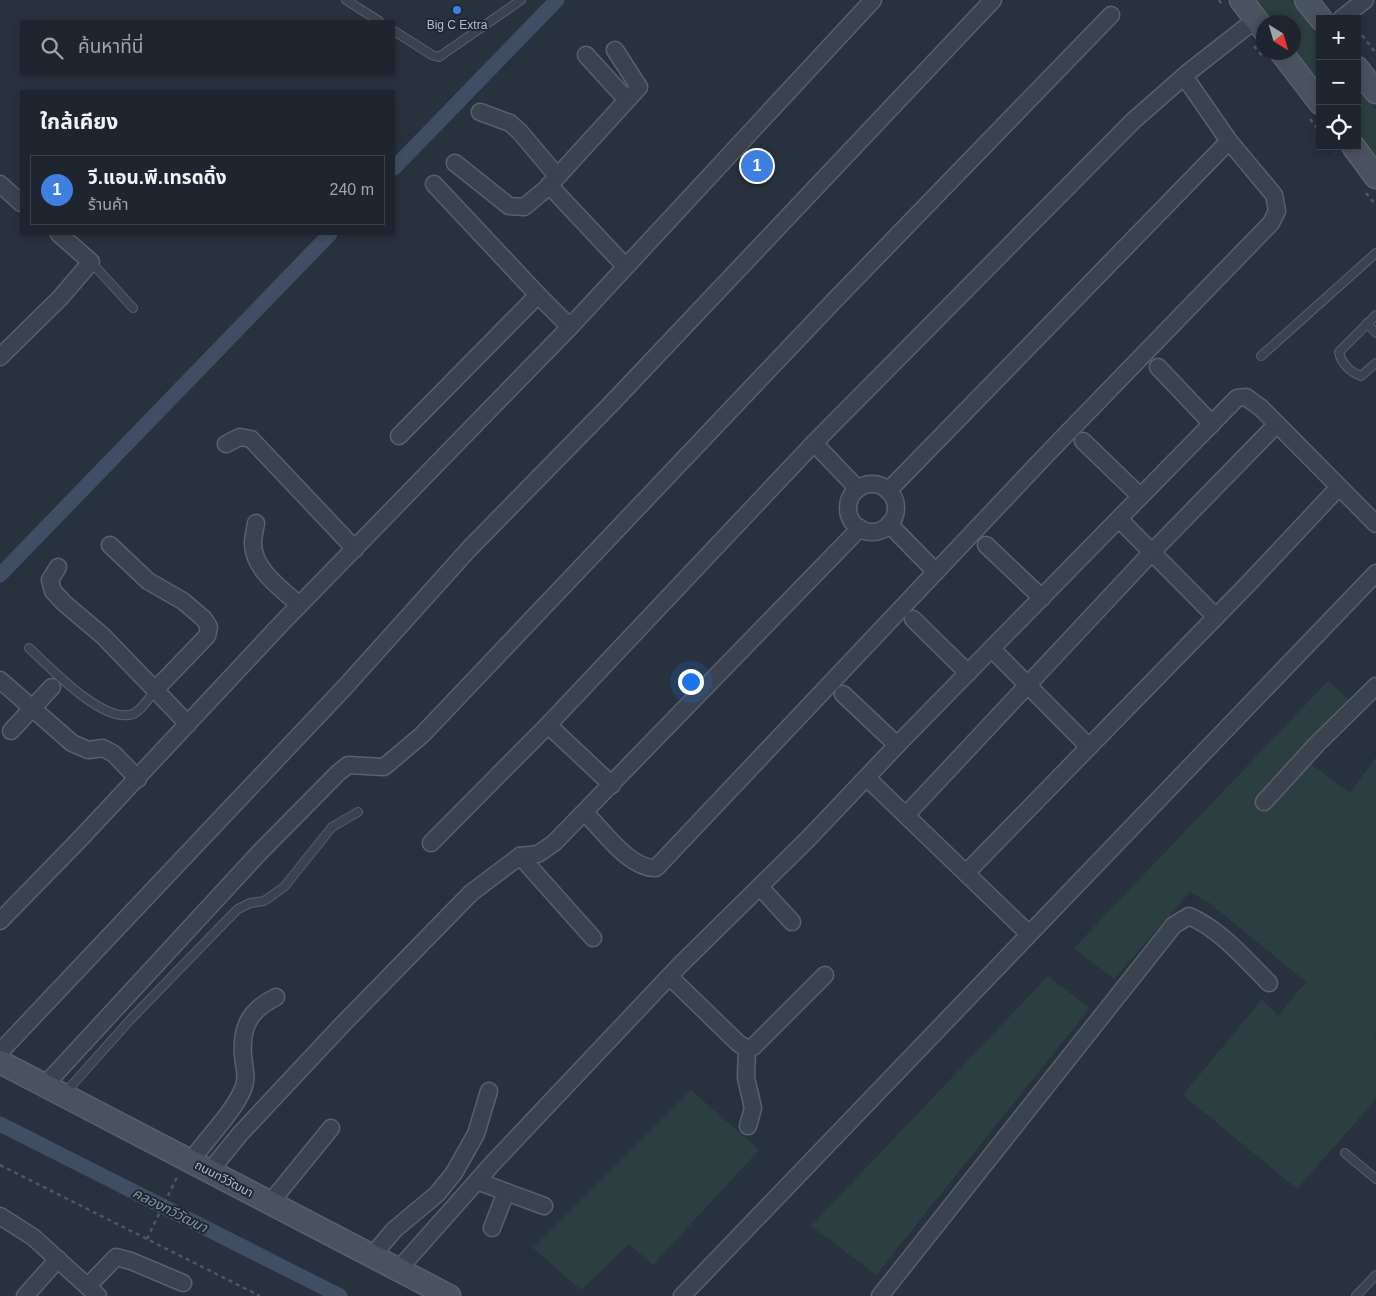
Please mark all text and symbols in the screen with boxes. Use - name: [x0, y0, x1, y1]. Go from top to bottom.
- marker: Big C Extra: [451, 4, 463, 16]
- north arrow: [1256, 15, 1301, 60]
- map controls: [1316, 15, 1361, 150]
- button: +: [1316, 15, 1361, 60]
- place label: Big C Extra: [427, 18, 488, 32]
- search box: [20, 20, 395, 75]
- icon: search: [38, 34, 66, 62]
- text: ค้นหาที่นี่: [78, 36, 143, 57]
- button: −: [1316, 60, 1361, 105]
- button: locate: [1316, 105, 1361, 150]
- text: ใกล้เคียง: [40, 110, 118, 133]
- pin: 1: [741, 147, 773, 185]
- text: วี.แอน.พี.เทรดดิ้ง: [88, 167, 227, 188]
- text: 1: [53, 181, 61, 198]
- text: 240 m: [330, 181, 374, 198]
- text: ร้านค้า: [88, 196, 128, 213]
- your location: [678, 669, 704, 695]
- street label: ถนนทวีวัฒนา: [192, 1158, 256, 1200]
- water label: คลองทวีวัฒนา: [130, 1184, 211, 1236]

